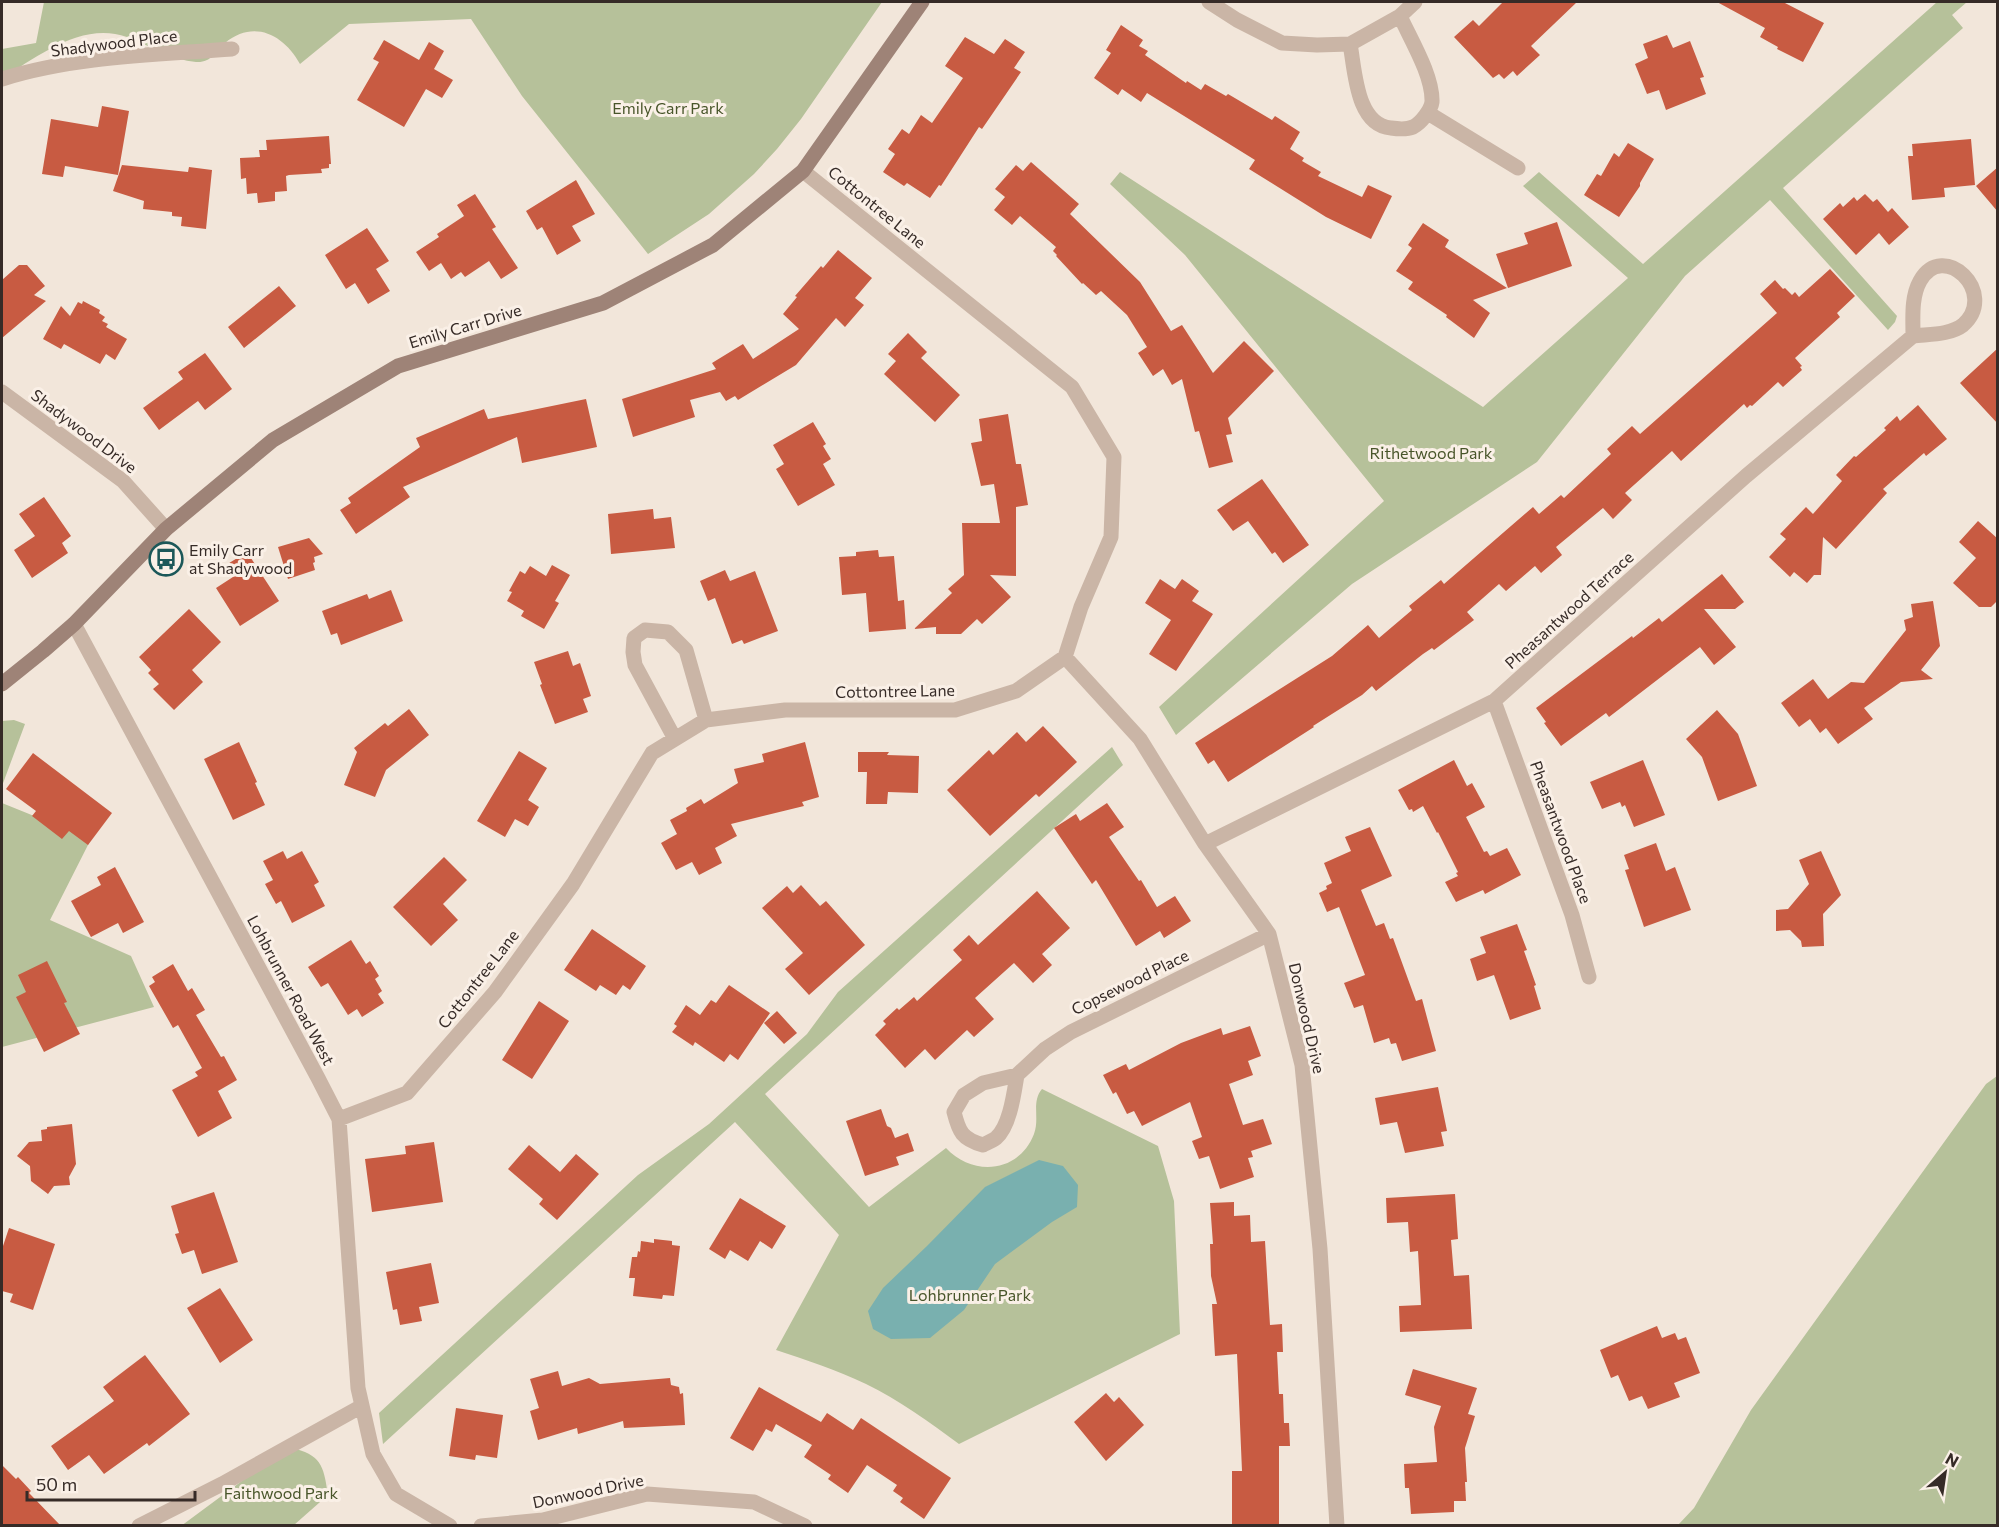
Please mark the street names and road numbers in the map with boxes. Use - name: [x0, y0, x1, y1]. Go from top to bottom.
- street label: Shadywood Place: [50, 25, 178, 60]
- street label: Cottontree Lane: [825, 162, 930, 252]
- street label: Emily Carr Drive: [406, 299, 523, 352]
- street label: Shadywood Drive: [28, 385, 141, 476]
- street label: Pheasantwood Terrace: [1501, 547, 1637, 672]
- street label: Cottontree Lane: [835, 680, 955, 701]
- street label: Pheasantwood Place: [1527, 758, 1596, 906]
- street label: Lohbrunner Road West: [244, 912, 339, 1068]
- street label: Cottontree Lane: [433, 926, 522, 1032]
- street label: Copsewood Place: [1068, 945, 1192, 1018]
- street label: Donwood Drive: [1286, 961, 1329, 1075]
- street label: Donwood Drive: [531, 1469, 645, 1512]

